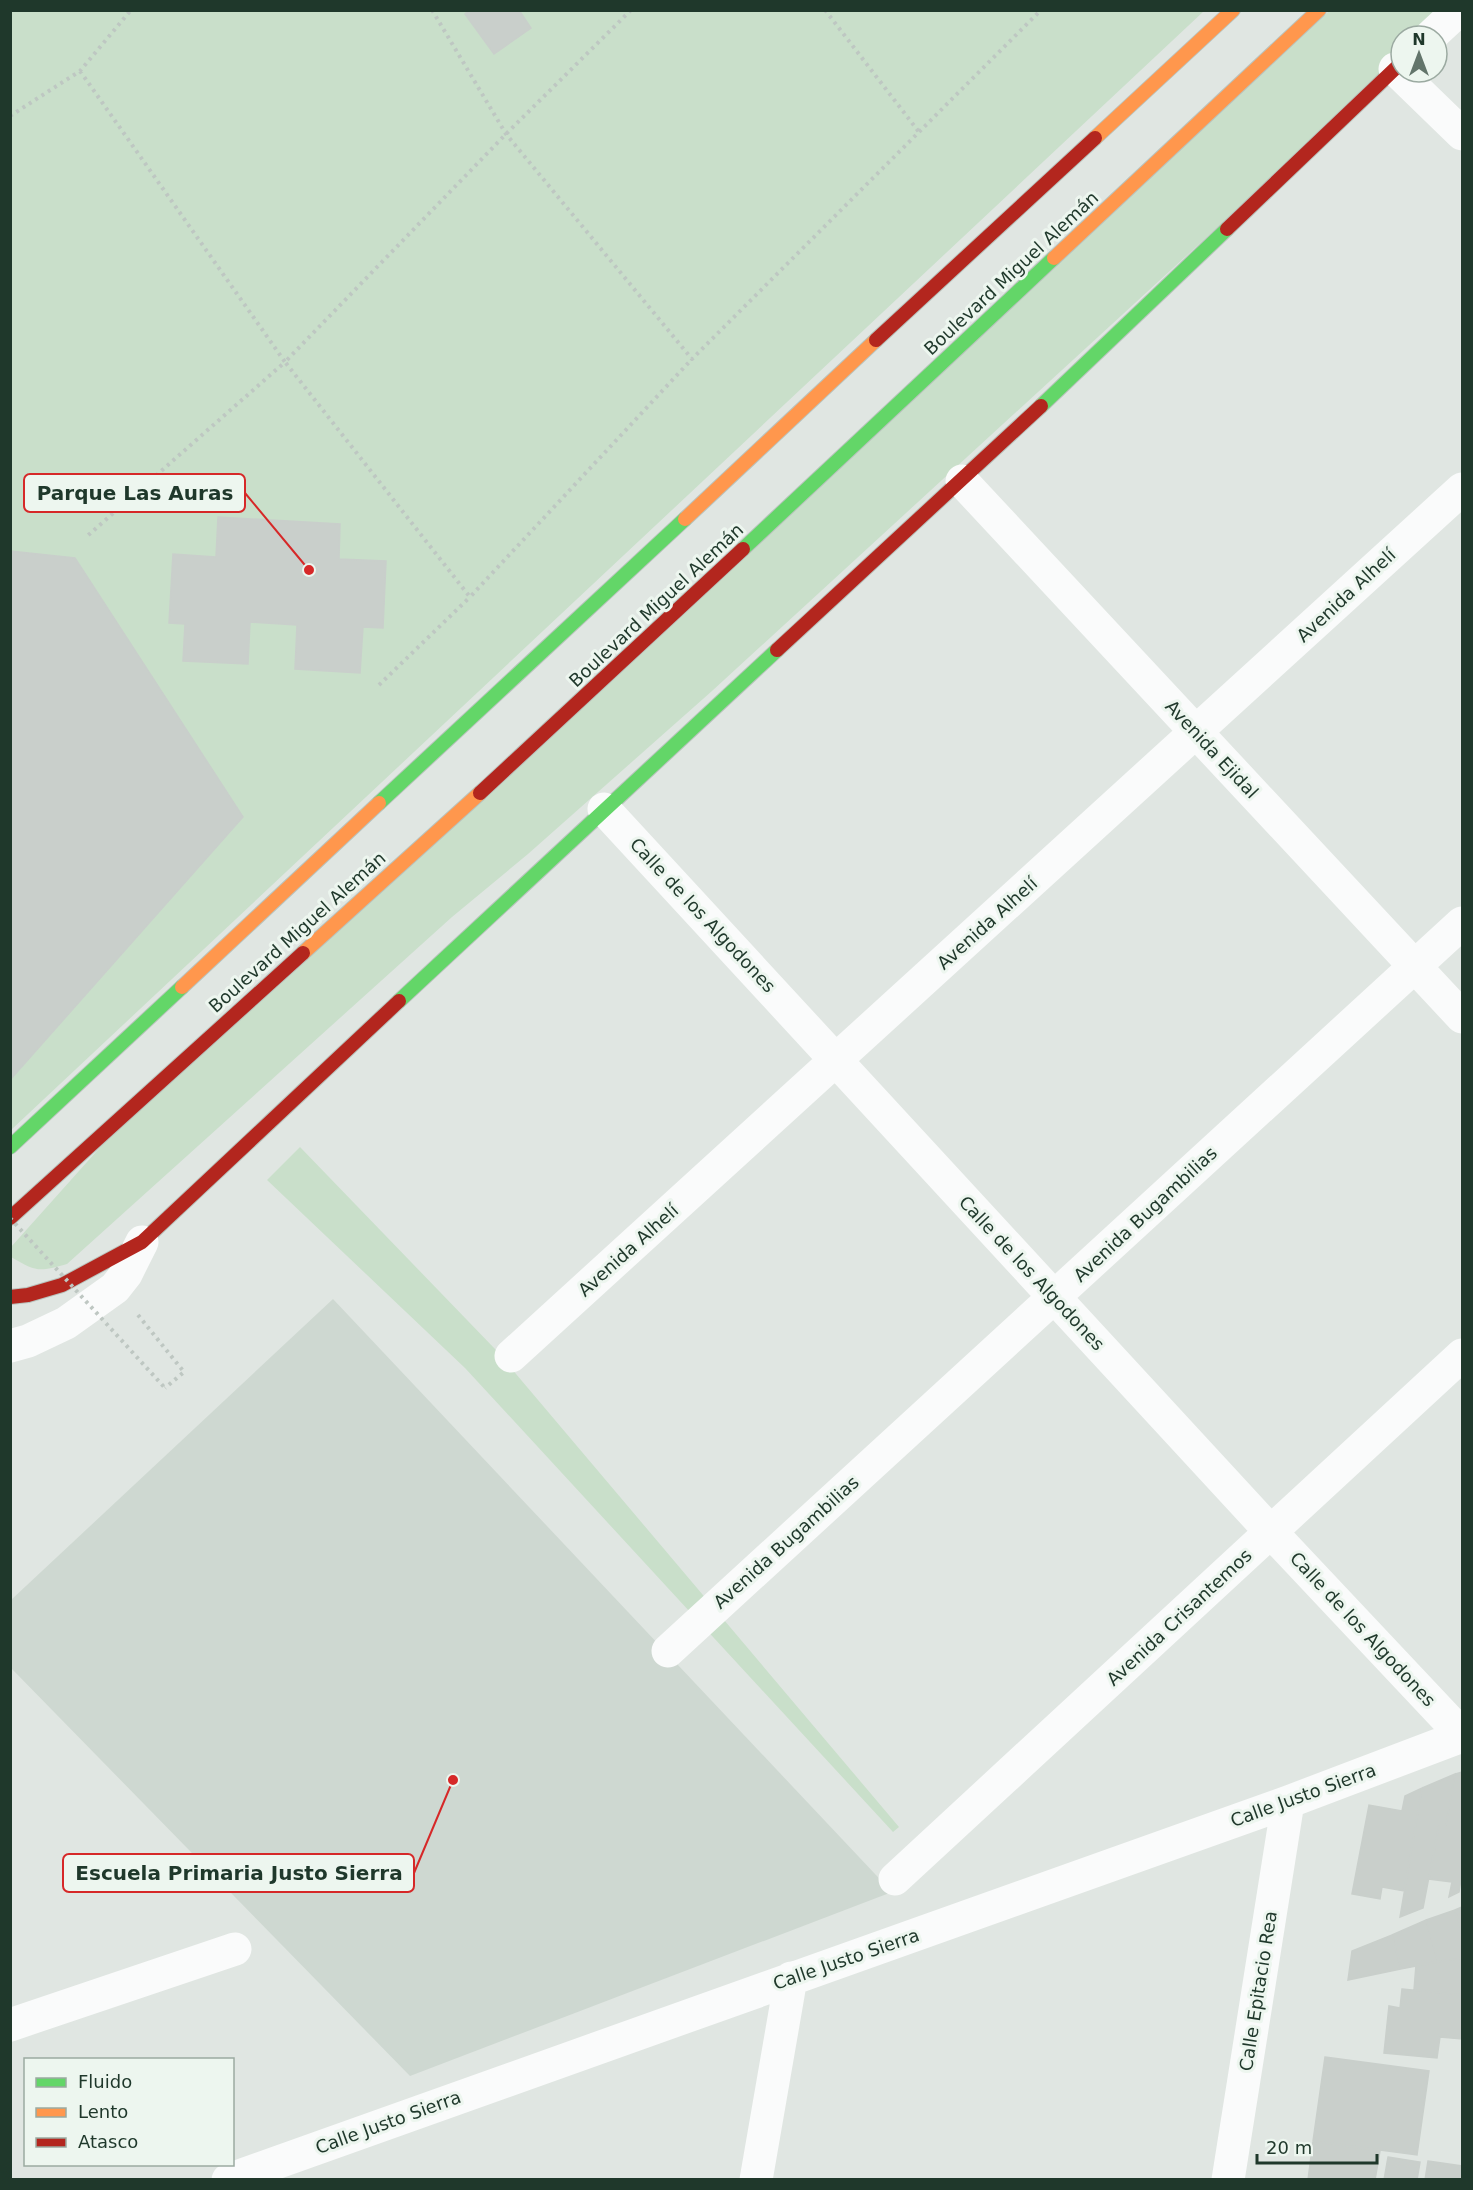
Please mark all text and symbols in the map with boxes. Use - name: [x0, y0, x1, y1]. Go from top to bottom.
- north arrow: [1389, 24, 1449, 84]
- text: N: [1412, 30, 1426, 49]
- street label: Boulevard Miguel Alemán: [920, 187, 1102, 359]
- callout: Parque Las Auras: [24, 474, 245, 512]
- text: Parque Las Auras: [37, 481, 233, 505]
- street label: Boulevard Miguel Alemán: [565, 519, 747, 691]
- street label: Avenida Alhelí: [1292, 543, 1400, 646]
- street label: Avenida Ejidal: [1161, 696, 1263, 802]
- street label: Calle de los Algodones: [626, 833, 780, 997]
- street label: Boulevard Miguel Alemán: [204, 847, 390, 1017]
- street label: Avenida Alhelí: [933, 872, 1042, 973]
- street label: Avenida Bugambilias: [1069, 1142, 1221, 1286]
- street label: Calle de los Algodones: [955, 1191, 1109, 1355]
- street label: Avenida Alhelí: [574, 1199, 683, 1300]
- street label: Avenida Bugambilias: [709, 1471, 863, 1613]
- street label: Avenida Crisantemos: [1102, 1544, 1256, 1690]
- street label: Calle de los Algodones: [1286, 1547, 1440, 1711]
- street label: Calle Justo Sierra: [1227, 1759, 1379, 1831]
- callout: Escuela Primaria Justo Sierra: [63, 1854, 414, 1892]
- text: Escuela Primaria Justo Sierra: [75, 1861, 403, 1885]
- street label: Calle Epitacio Rea: [1235, 1909, 1281, 2073]
- street label: Calle Justo Sierra: [770, 1924, 922, 1994]
- legend: [24, 2058, 234, 2166]
- text: Fluido: [78, 2071, 132, 2092]
- street label: Calle Justo Sierra: [312, 2086, 464, 2158]
- text: Lento: [78, 2101, 128, 2122]
- scale bar: [1257, 2127, 1377, 2165]
- text: Atasco: [78, 2131, 138, 2152]
- text: 20 m: [1266, 2137, 1312, 2158]

